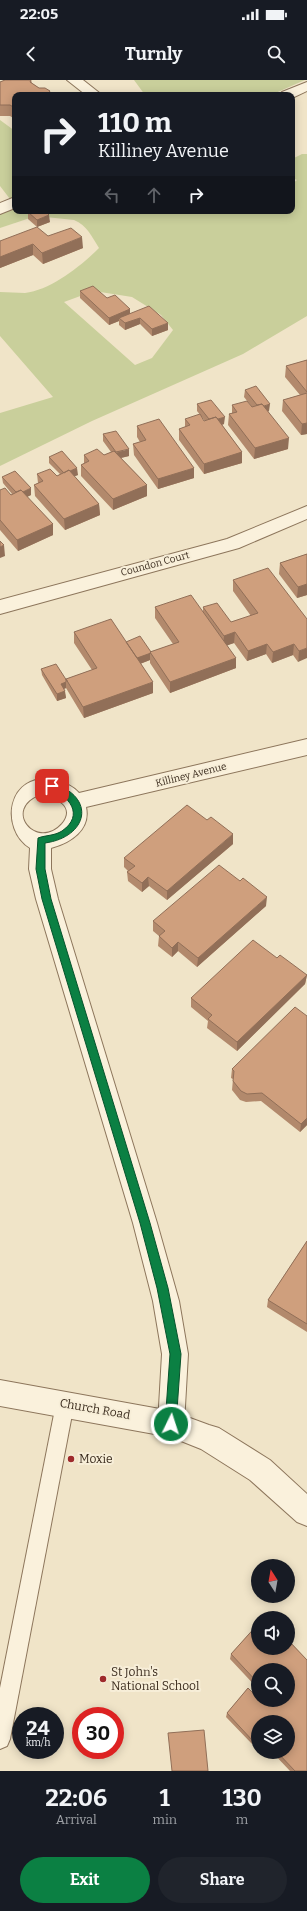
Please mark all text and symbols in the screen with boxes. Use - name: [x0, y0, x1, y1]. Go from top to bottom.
- text: 22:05: [20, 5, 58, 23]
- icon: back: [20, 43, 42, 65]
- text: Turnly: [125, 43, 182, 65]
- icon: search: [265, 43, 287, 65]
- text: 110 m: [98, 106, 172, 139]
- icon: right: [32, 108, 84, 160]
- text: Killiney Avenue: [98, 140, 229, 162]
- icon: left: [101, 184, 123, 206]
- icon: ahead: [143, 184, 165, 206]
- icon: right: [185, 184, 207, 206]
- street label: Coundon Court: [119, 549, 191, 579]
- street label: Killiney Avenue: [154, 760, 228, 790]
- pin: [35, 769, 69, 803]
- icon: arrive: [41, 775, 63, 797]
- street label: Church Road: [59, 1396, 131, 1422]
- position arrow: [150, 1403, 192, 1445]
- place label: Moxie: [79, 1452, 113, 1466]
- marker: Moxie: [66, 1454, 76, 1464]
- north arrow: [251, 1559, 295, 1603]
- map controls: [251, 1559, 295, 1759]
- button: sound: [251, 1611, 295, 1655]
- button: search: [251, 1663, 295, 1707]
- place label: St John's National School: [111, 1665, 200, 1693]
- marker: St John's National School: [98, 1674, 108, 1684]
- speed limit sign: 30: [72, 1707, 124, 1759]
- button: layers: [251, 1715, 295, 1759]
- text: 24: [26, 1716, 50, 1740]
- text: km/h: [26, 1737, 50, 1749]
- text: 22:06: [45, 1784, 107, 1812]
- text: 1: [160, 1784, 170, 1812]
- text: 130: [222, 1784, 262, 1812]
- text: Arrival: [56, 1812, 97, 1827]
- text: min: [153, 1812, 177, 1827]
- text: m: [236, 1812, 248, 1827]
- button: Exit: [20, 1857, 150, 1903]
- button: Share: [158, 1857, 287, 1903]

